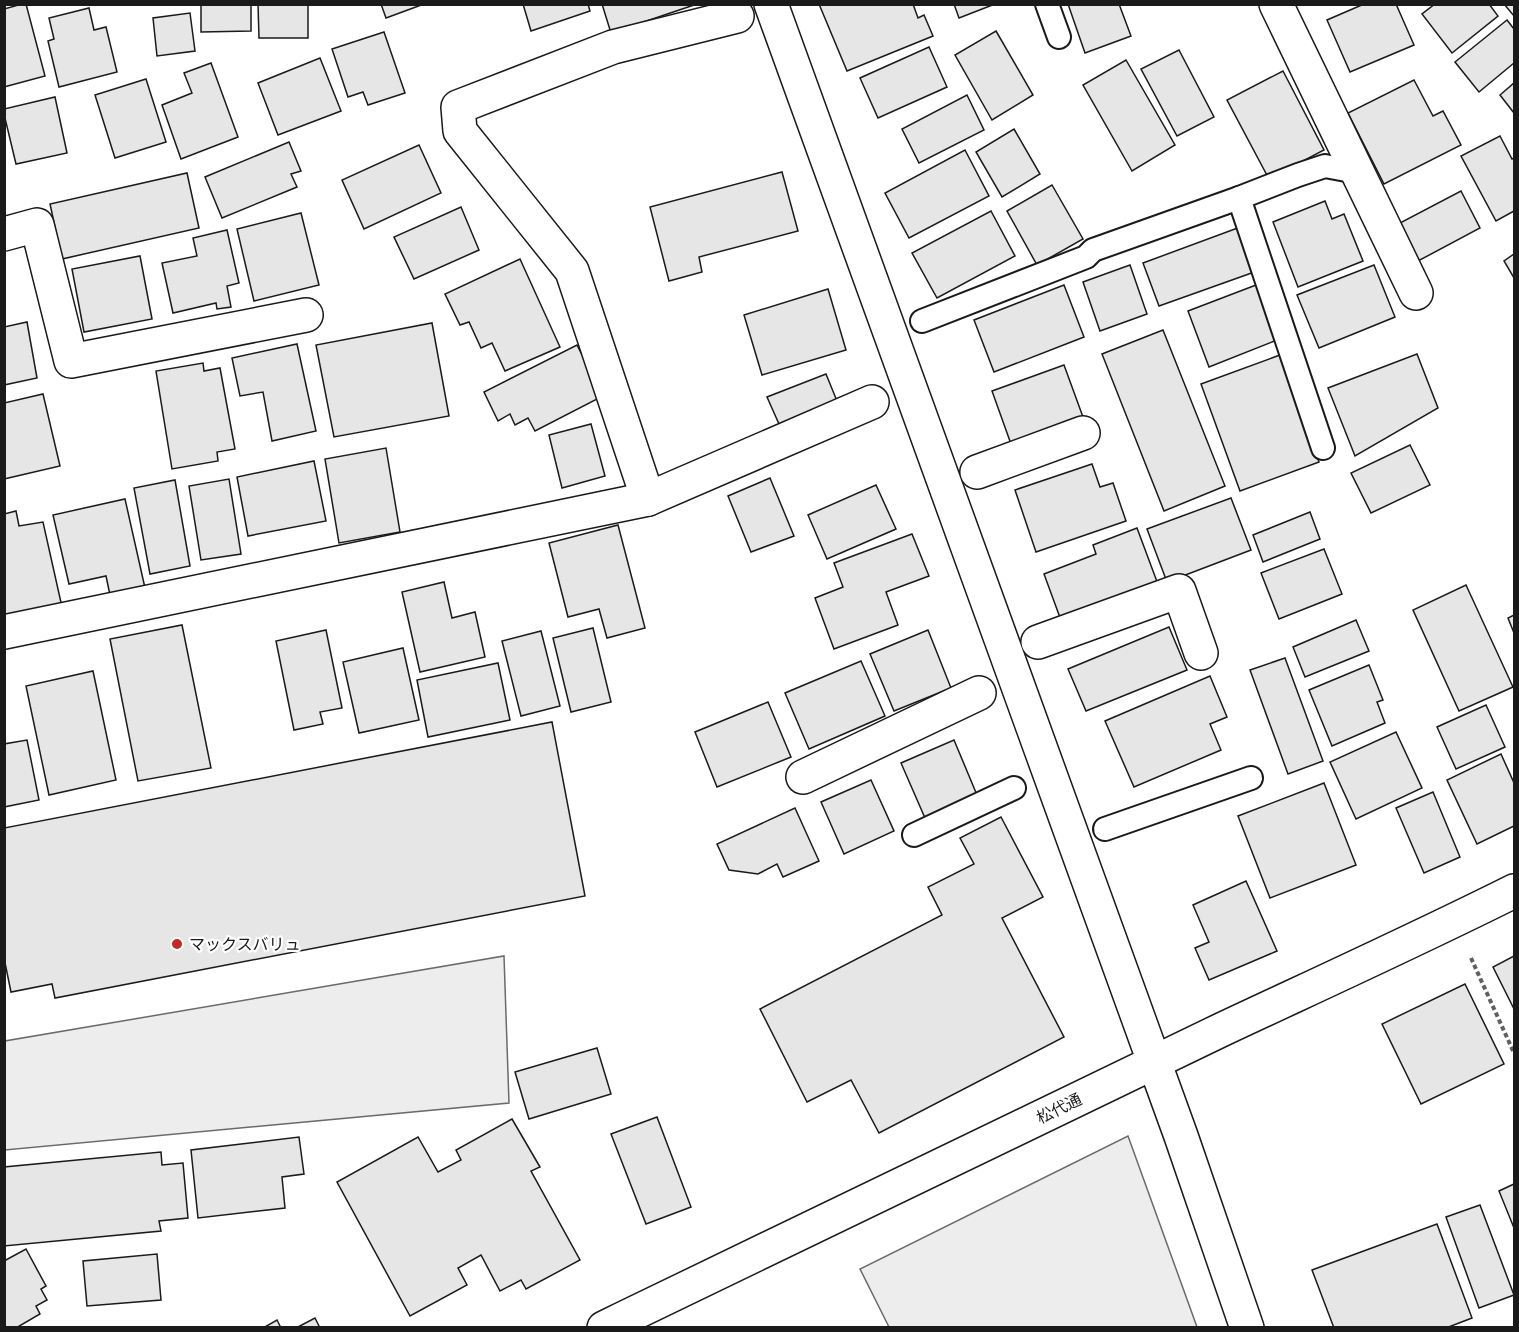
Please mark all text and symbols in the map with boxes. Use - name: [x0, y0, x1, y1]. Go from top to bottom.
- place label: マックスバリュ: [189, 933, 301, 955]
- marker: マックスバリュ: [170, 937, 184, 951]
- street label: 松代通: [1033, 1088, 1085, 1128]

